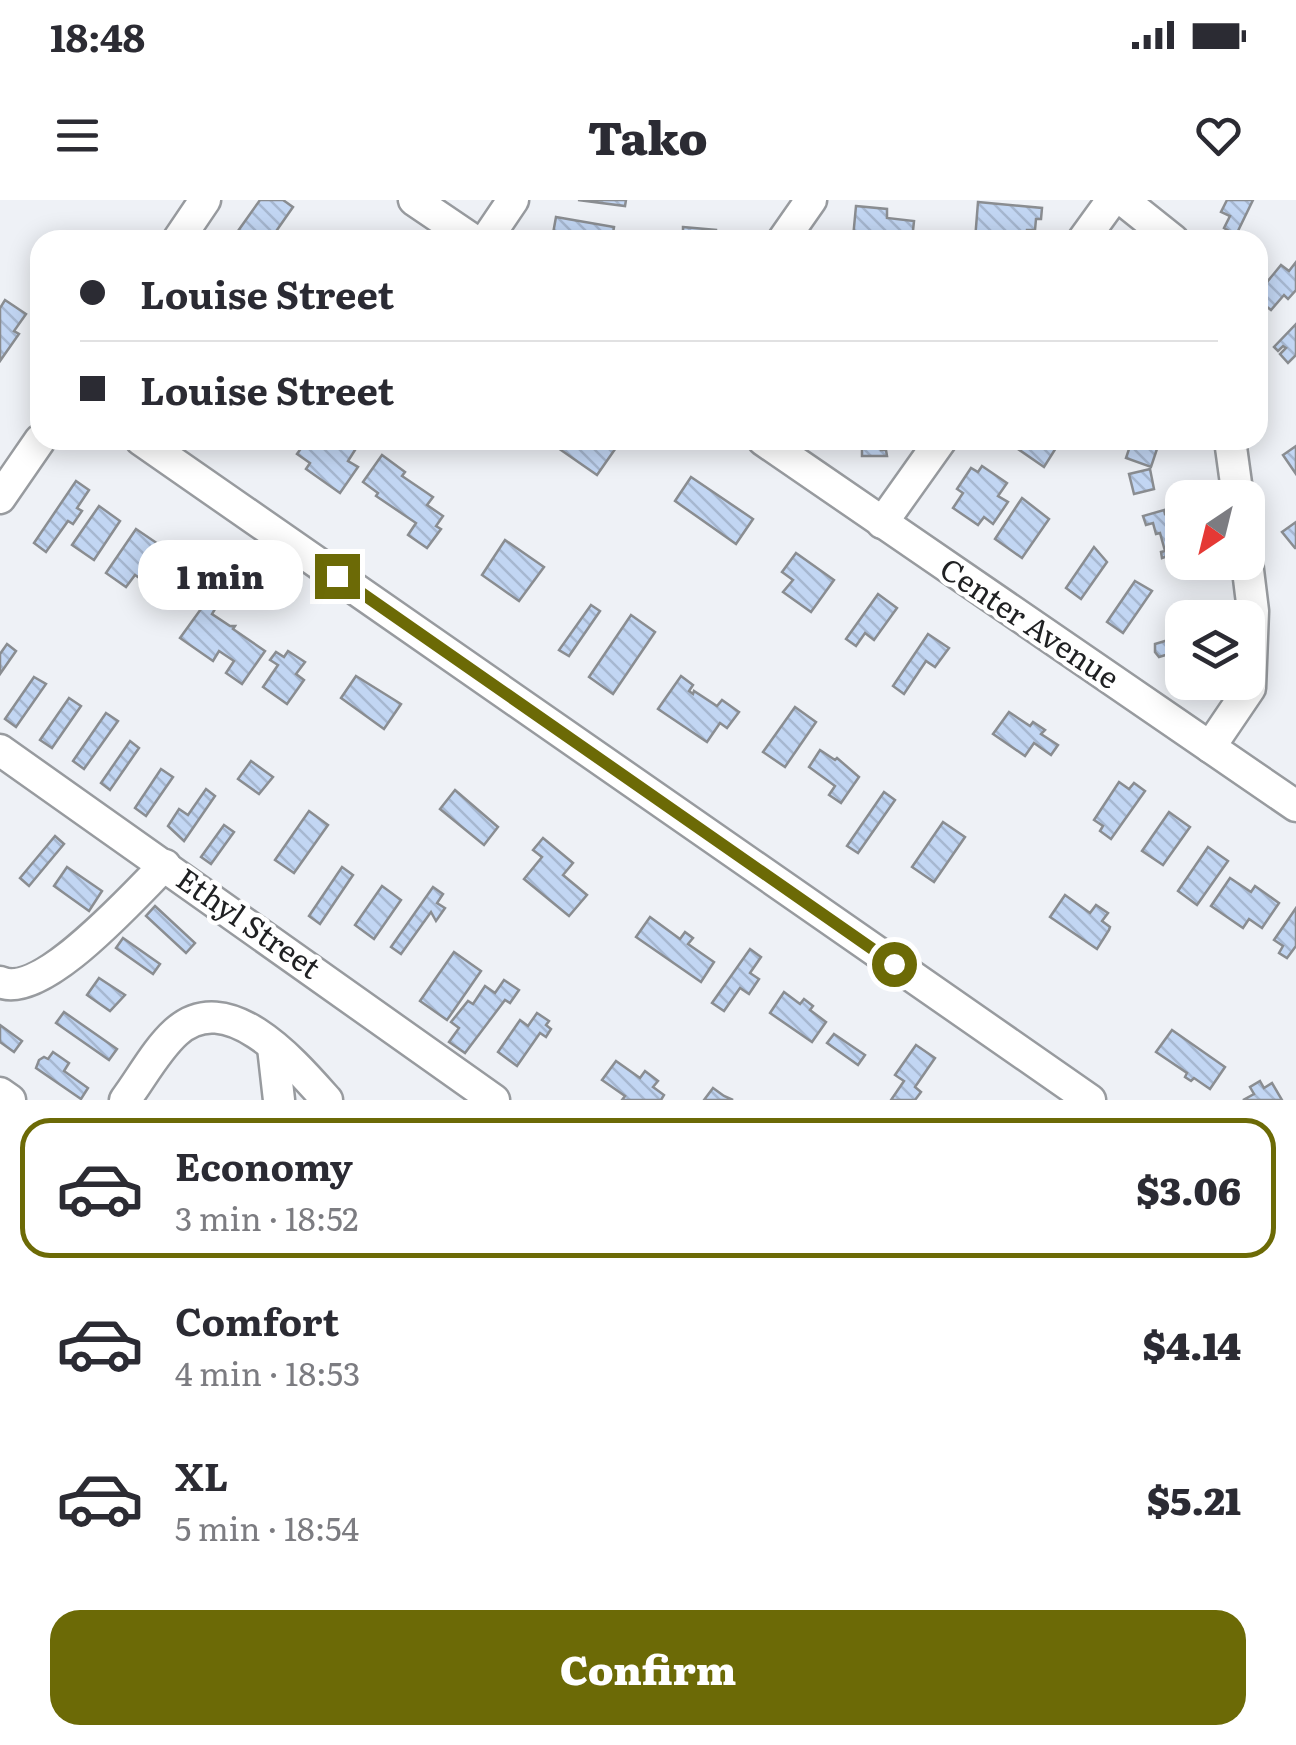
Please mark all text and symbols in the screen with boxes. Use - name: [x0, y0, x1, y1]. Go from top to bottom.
- text: 18:48: [50, 7, 145, 64]
- text: Tako: [588, 102, 708, 169]
- icon: menu: [50, 108, 105, 163]
- icon: heart: [1191, 108, 1246, 163]
- text: Louise Street: [140, 264, 394, 321]
- text: Louise Street: [140, 360, 394, 417]
- north arrow: [1165, 480, 1265, 580]
- map controls: [1165, 480, 1265, 700]
- callout: 1 min: [137, 541, 302, 611]
- street label: Center Avenue: [932, 545, 1129, 698]
- text: 1 min: [177, 551, 264, 599]
- route end: [315, 554, 360, 599]
- button: layers: [1165, 600, 1265, 700]
- street label: Ethyl Street: [169, 856, 331, 988]
- route start: [872, 942, 917, 987]
- text: Economy: [175, 1136, 353, 1193]
- icon: car: [55, 1143, 145, 1233]
- text: $3.06: [1136, 1160, 1241, 1217]
- text: 3 min · 18:52: [175, 1193, 359, 1241]
- text: Comfort: [175, 1291, 339, 1348]
- icon: car: [55, 1298, 145, 1388]
- text: $4.14: [1143, 1315, 1241, 1372]
- text: 4 min · 18:53: [175, 1348, 360, 1396]
- text: XL: [175, 1446, 228, 1503]
- icon: car: [55, 1453, 145, 1543]
- text: $5.21: [1147, 1470, 1241, 1527]
- text: 5 min · 18:54: [175, 1503, 359, 1551]
- button: Confirm: [50, 1610, 1246, 1725]

